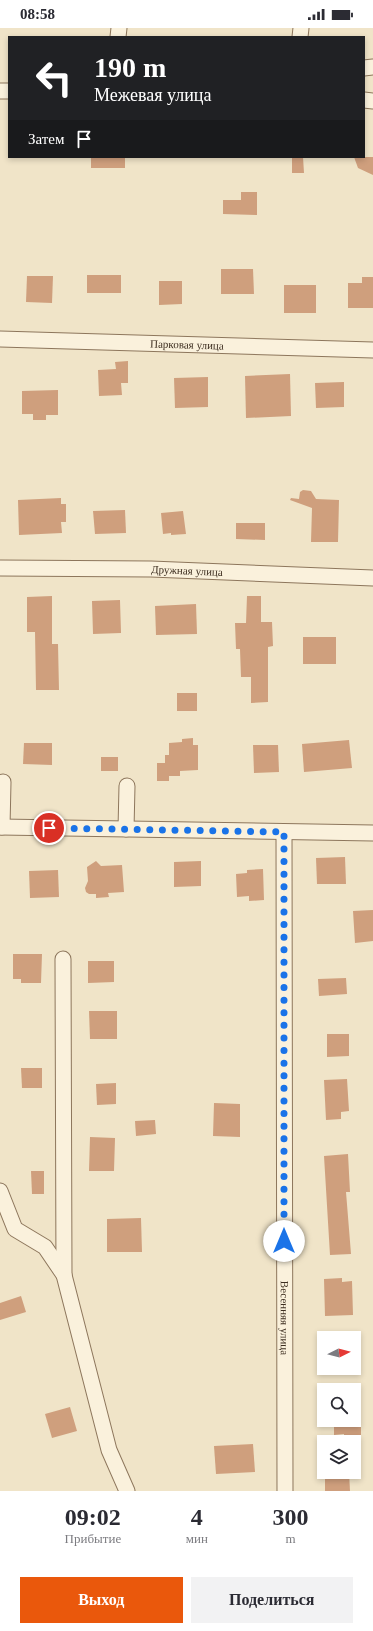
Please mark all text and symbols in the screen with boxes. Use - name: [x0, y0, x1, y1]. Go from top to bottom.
- text: 08:58: [20, 6, 55, 22]
- icon: left: [28, 52, 80, 104]
- text: 190 m: [94, 52, 166, 83]
- text: Межевая улица: [94, 85, 211, 105]
- icon: arrive: [73, 128, 95, 150]
- text: Затем: [28, 131, 65, 147]
- street label: Парковая улица: [150, 337, 224, 352]
- street label: Дружная улица: [151, 563, 223, 578]
- pin: [32, 811, 66, 845]
- icon: arrive: [38, 817, 60, 839]
- position arrow: [263, 1220, 305, 1262]
- street label: Весенняя улица: [279, 1281, 291, 1355]
- north arrow: [317, 1331, 361, 1375]
- map controls: [317, 1331, 361, 1479]
- button: search: [317, 1383, 361, 1427]
- button: layers: [317, 1435, 361, 1479]
- text: 09:02: [65, 1504, 121, 1530]
- text: 4: [191, 1504, 203, 1530]
- text: 300: [272, 1504, 308, 1530]
- text: Прибытие: [65, 1531, 121, 1546]
- text: мин: [186, 1531, 208, 1546]
- text: m: [285, 1531, 296, 1546]
- button: Выход: [20, 1577, 183, 1623]
- button: Поделиться: [191, 1577, 353, 1623]

